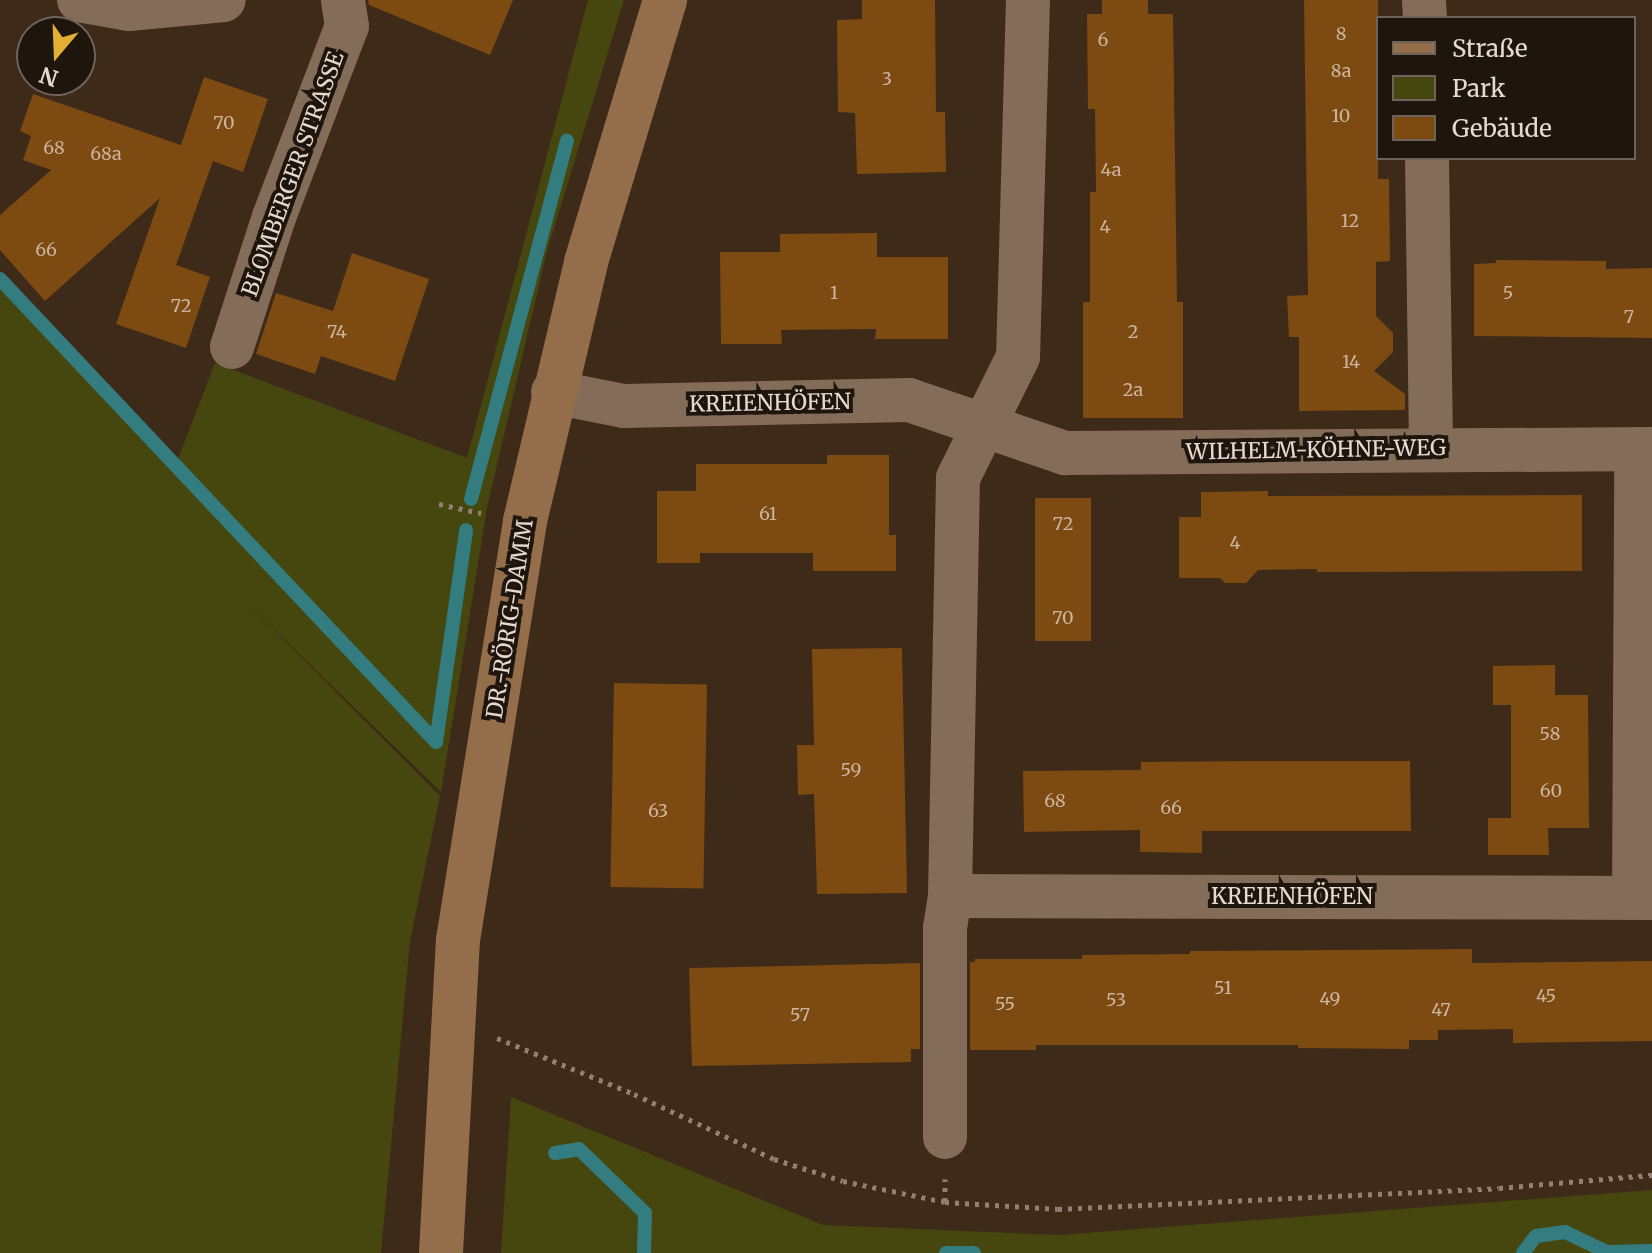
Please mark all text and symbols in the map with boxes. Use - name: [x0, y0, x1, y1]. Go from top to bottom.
- north arrow: [16, 16, 96, 96]
- legend: [1376, 16, 1636, 160]
- house number: 8: [1336, 23, 1346, 45]
- house number: 6: [1098, 29, 1108, 51]
- text: Straße: [1452, 33, 1527, 64]
- street label: BLOMBERGER STRASSE: [236, 48, 350, 300]
- house number: 8a: [1331, 60, 1351, 82]
- text: N: [36, 61, 62, 93]
- house number: 3: [882, 68, 892, 90]
- text: Park: [1452, 73, 1505, 104]
- house number: 10: [1332, 105, 1350, 127]
- house number: 70: [213, 112, 235, 134]
- text: Gebäude: [1452, 113, 1552, 144]
- house number: 68: [43, 137, 65, 159]
- house number: 68a: [90, 143, 122, 165]
- house number: 4a: [1100, 159, 1122, 181]
- house number: 12: [1341, 210, 1359, 232]
- house number: 4: [1099, 216, 1111, 238]
- house number: 66: [35, 239, 57, 261]
- house number: 1: [830, 282, 838, 304]
- house number: 5: [1503, 282, 1513, 304]
- house number: 72: [171, 295, 191, 317]
- house number: 7: [1624, 306, 1634, 328]
- house number: 74: [327, 321, 347, 343]
- house number: 2: [1128, 321, 1138, 343]
- house number: 14: [1342, 351, 1360, 373]
- house number: 2a: [1123, 379, 1143, 401]
- street label: KREIENHÖFEN: [689, 388, 851, 418]
- street label: WILHELM-KÖHNE-WEG: [1186, 435, 1446, 465]
- house number: 61: [759, 503, 777, 525]
- house number: 72: [1053, 513, 1073, 535]
- street label: DR.-RÖRIG-DAMM: [481, 517, 539, 721]
- house number: 4: [1229, 532, 1241, 554]
- house number: 70: [1052, 607, 1074, 629]
- house number: 58: [1540, 723, 1560, 745]
- house number: 59: [841, 759, 861, 781]
- house number: 60: [1540, 780, 1562, 802]
- house number: 68: [1044, 790, 1066, 812]
- house number: 66: [1160, 797, 1182, 819]
- house number: 63: [648, 800, 668, 822]
- street label: KREIENHÖFEN: [1211, 884, 1373, 910]
- house number: 51: [1214, 977, 1232, 999]
- house number: 45: [1536, 985, 1556, 1007]
- house number: 49: [1320, 988, 1340, 1010]
- house number: 53: [1106, 989, 1126, 1011]
- house number: 55: [995, 993, 1015, 1015]
- house number: 47: [1431, 999, 1451, 1021]
- house number: 57: [790, 1004, 810, 1026]

